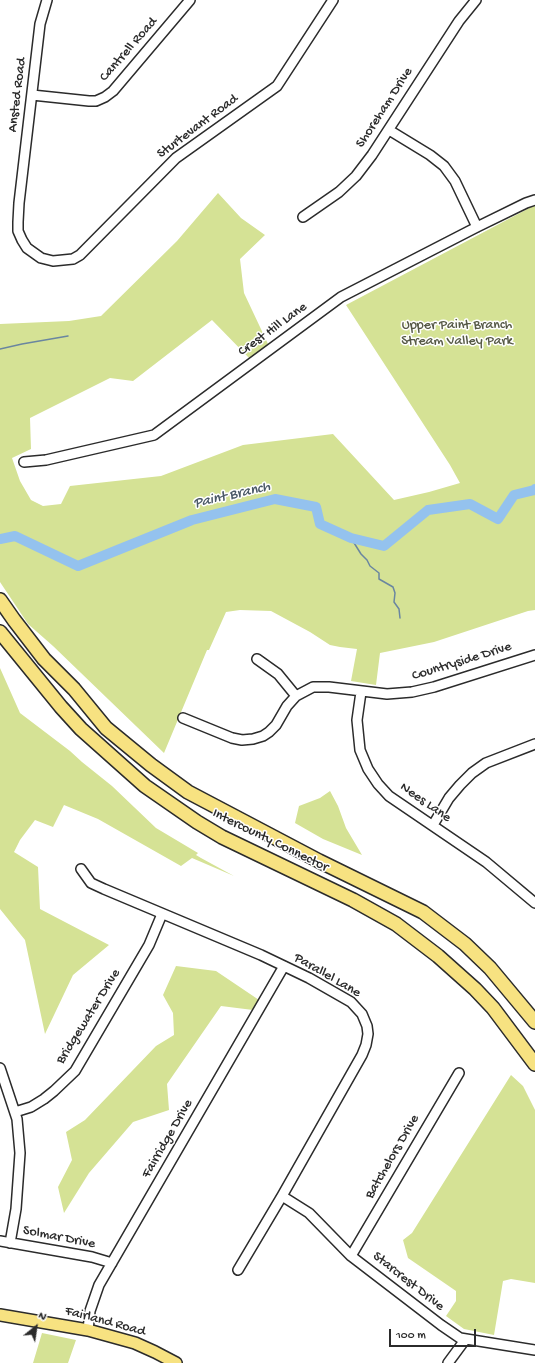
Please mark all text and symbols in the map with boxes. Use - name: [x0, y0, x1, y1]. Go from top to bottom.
- street label: Cantrell Road: [96, 14, 162, 86]
- street label: Ansted Road: [5, 57, 31, 133]
- street label: Shoreham Drive: [353, 65, 417, 151]
- street label: Sturtevant Road: [154, 91, 242, 163]
- street label: Crest Hill Lane: [235, 299, 311, 361]
- park label: Upper Paint Branch Stream Valley Park: [401, 318, 513, 350]
- water label: Paint Branch: [192, 478, 272, 514]
- street label: Countryside Drive: [410, 639, 514, 685]
- street label: Nees Lane: [396, 779, 454, 827]
- street label: Intercounty Connector: [209, 806, 331, 876]
- street label: Parallel Lane: [290, 950, 364, 1002]
- street label: Bridgewater Drive: [53, 966, 125, 1068]
- street label: Fairridge Drive: [139, 1097, 197, 1181]
- street label: Batchelors Drive: [362, 1112, 424, 1202]
- street label: Solmar Drive: [21, 1223, 97, 1253]
- street label: Starcrest Drive: [369, 1249, 447, 1315]
- street label: Fairland Road: [63, 1303, 147, 1341]
- north arrow: [16, 1307, 56, 1347]
- text: N: [36, 1310, 48, 1324]
- scale bar: [391, 1321, 478, 1347]
- text: 100 m: [396, 1329, 426, 1343]

